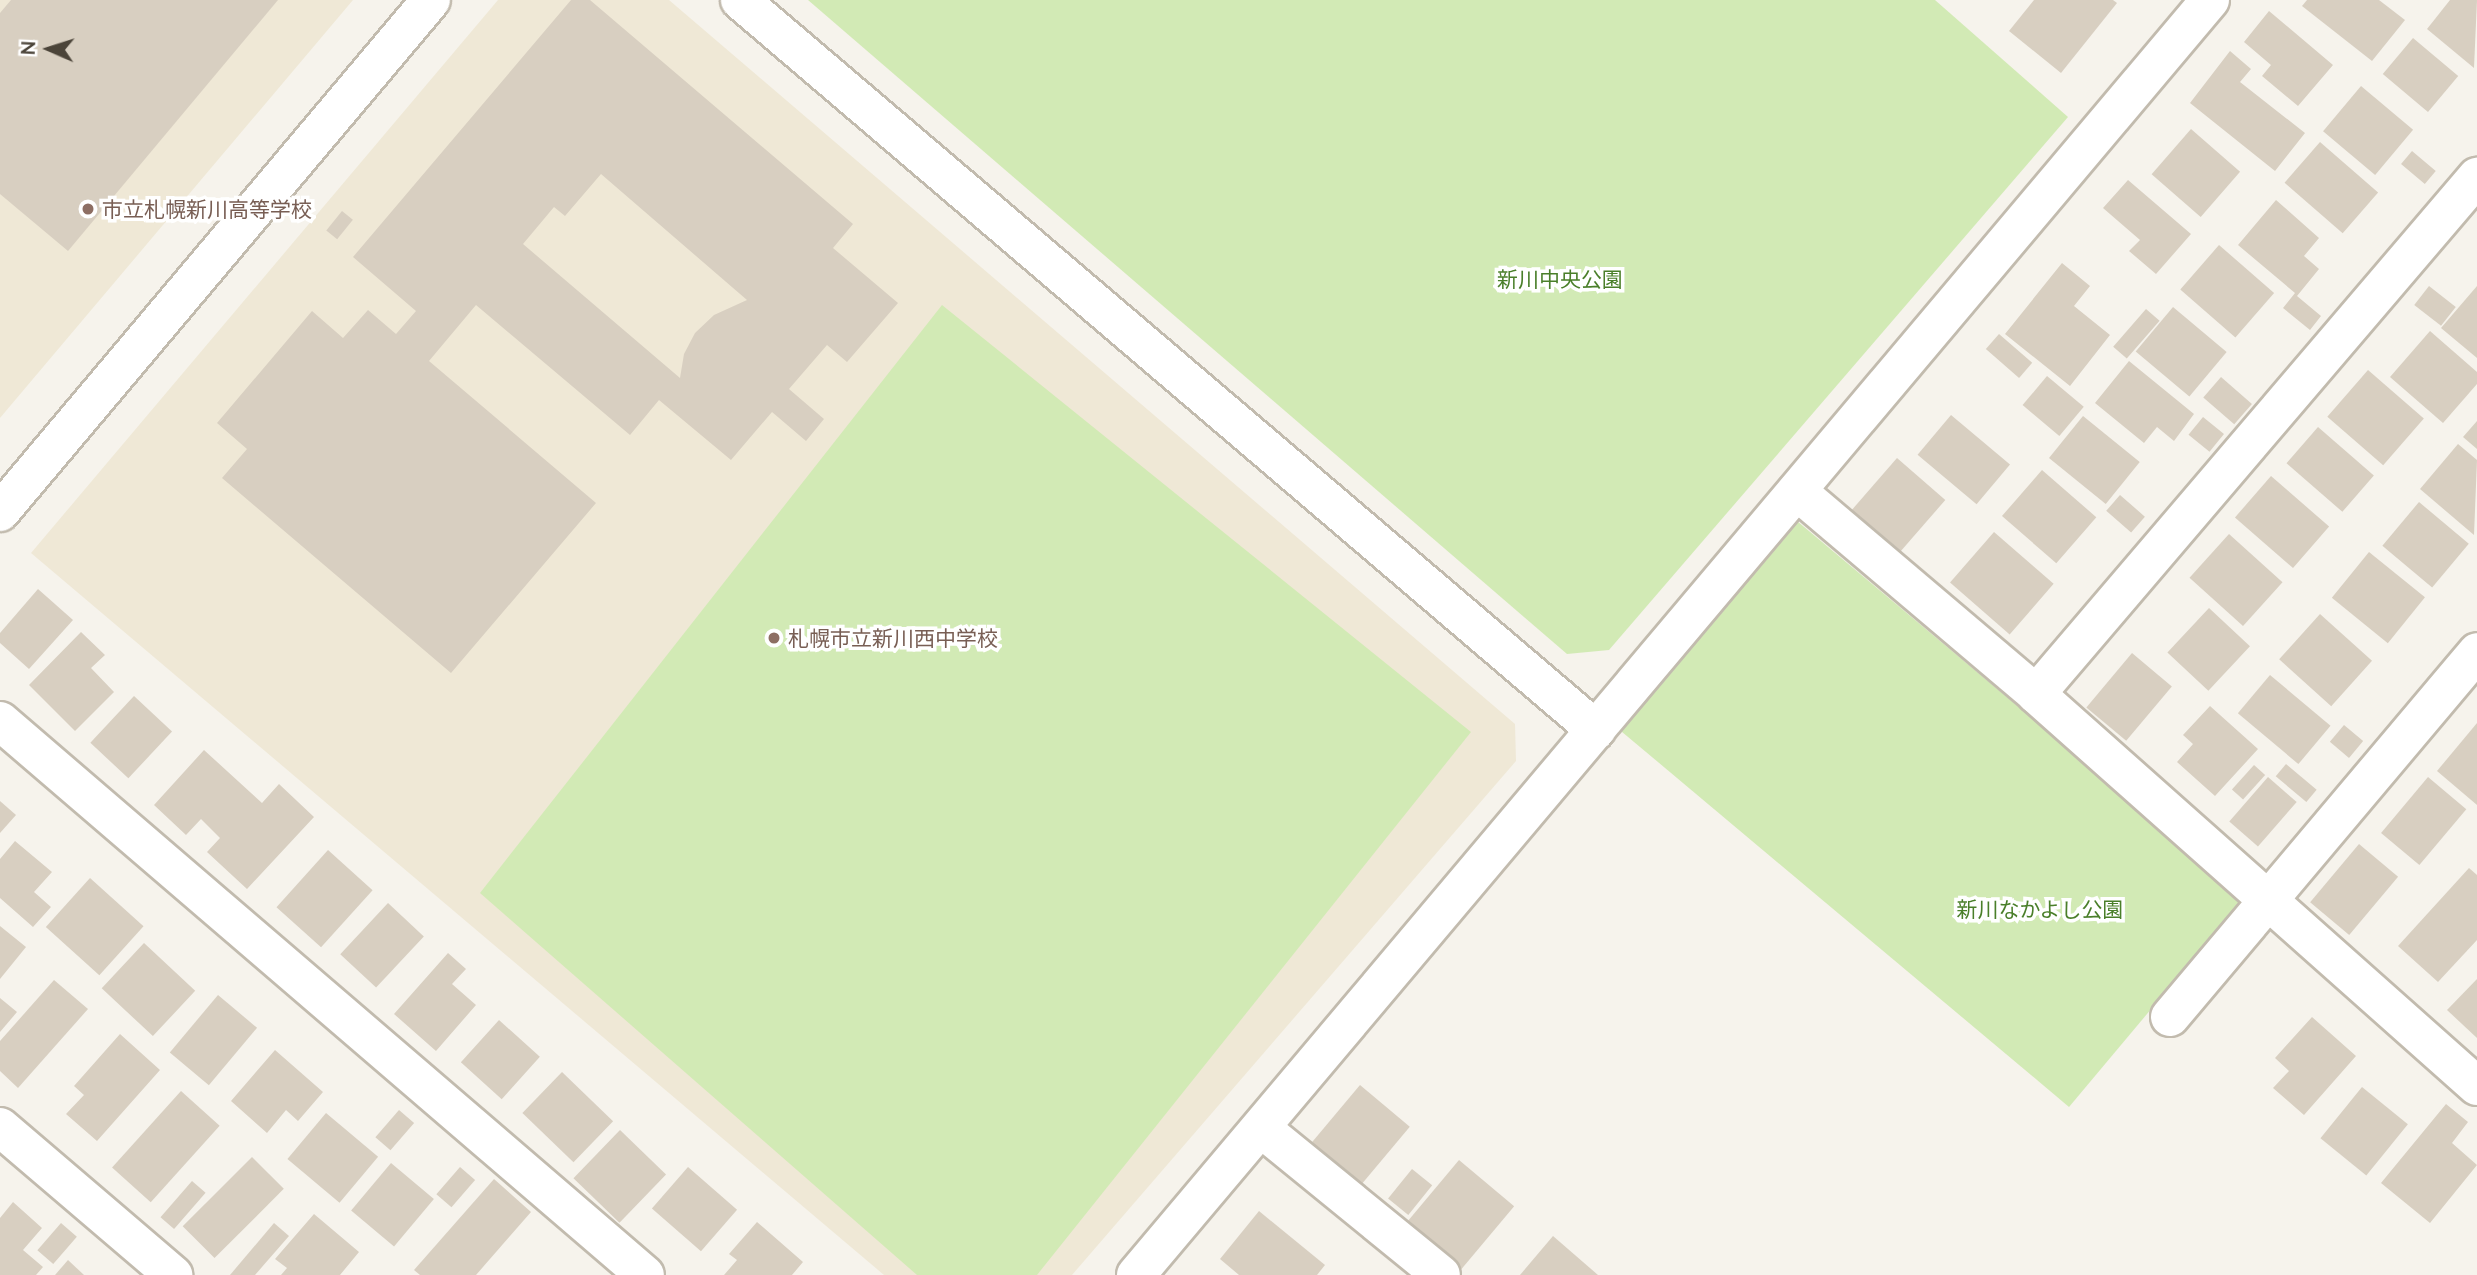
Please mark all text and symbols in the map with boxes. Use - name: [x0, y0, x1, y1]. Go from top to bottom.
- north arrow: [14, 14, 84, 84]
- text: N: [16, 40, 40, 56]
- place label: 市立札幌新川高等学校: [102, 196, 312, 222]
- marker: 市立札幌新川高等学校: [80, 201, 96, 217]
- park label: 新川中央公園: [1497, 266, 1623, 292]
- place label: 札幌市立新川西中学校: [788, 625, 998, 651]
- marker: 札幌市立新川西中学校: [766, 630, 782, 646]
- park label: 新川なかよし公園: [1956, 896, 2124, 922]

